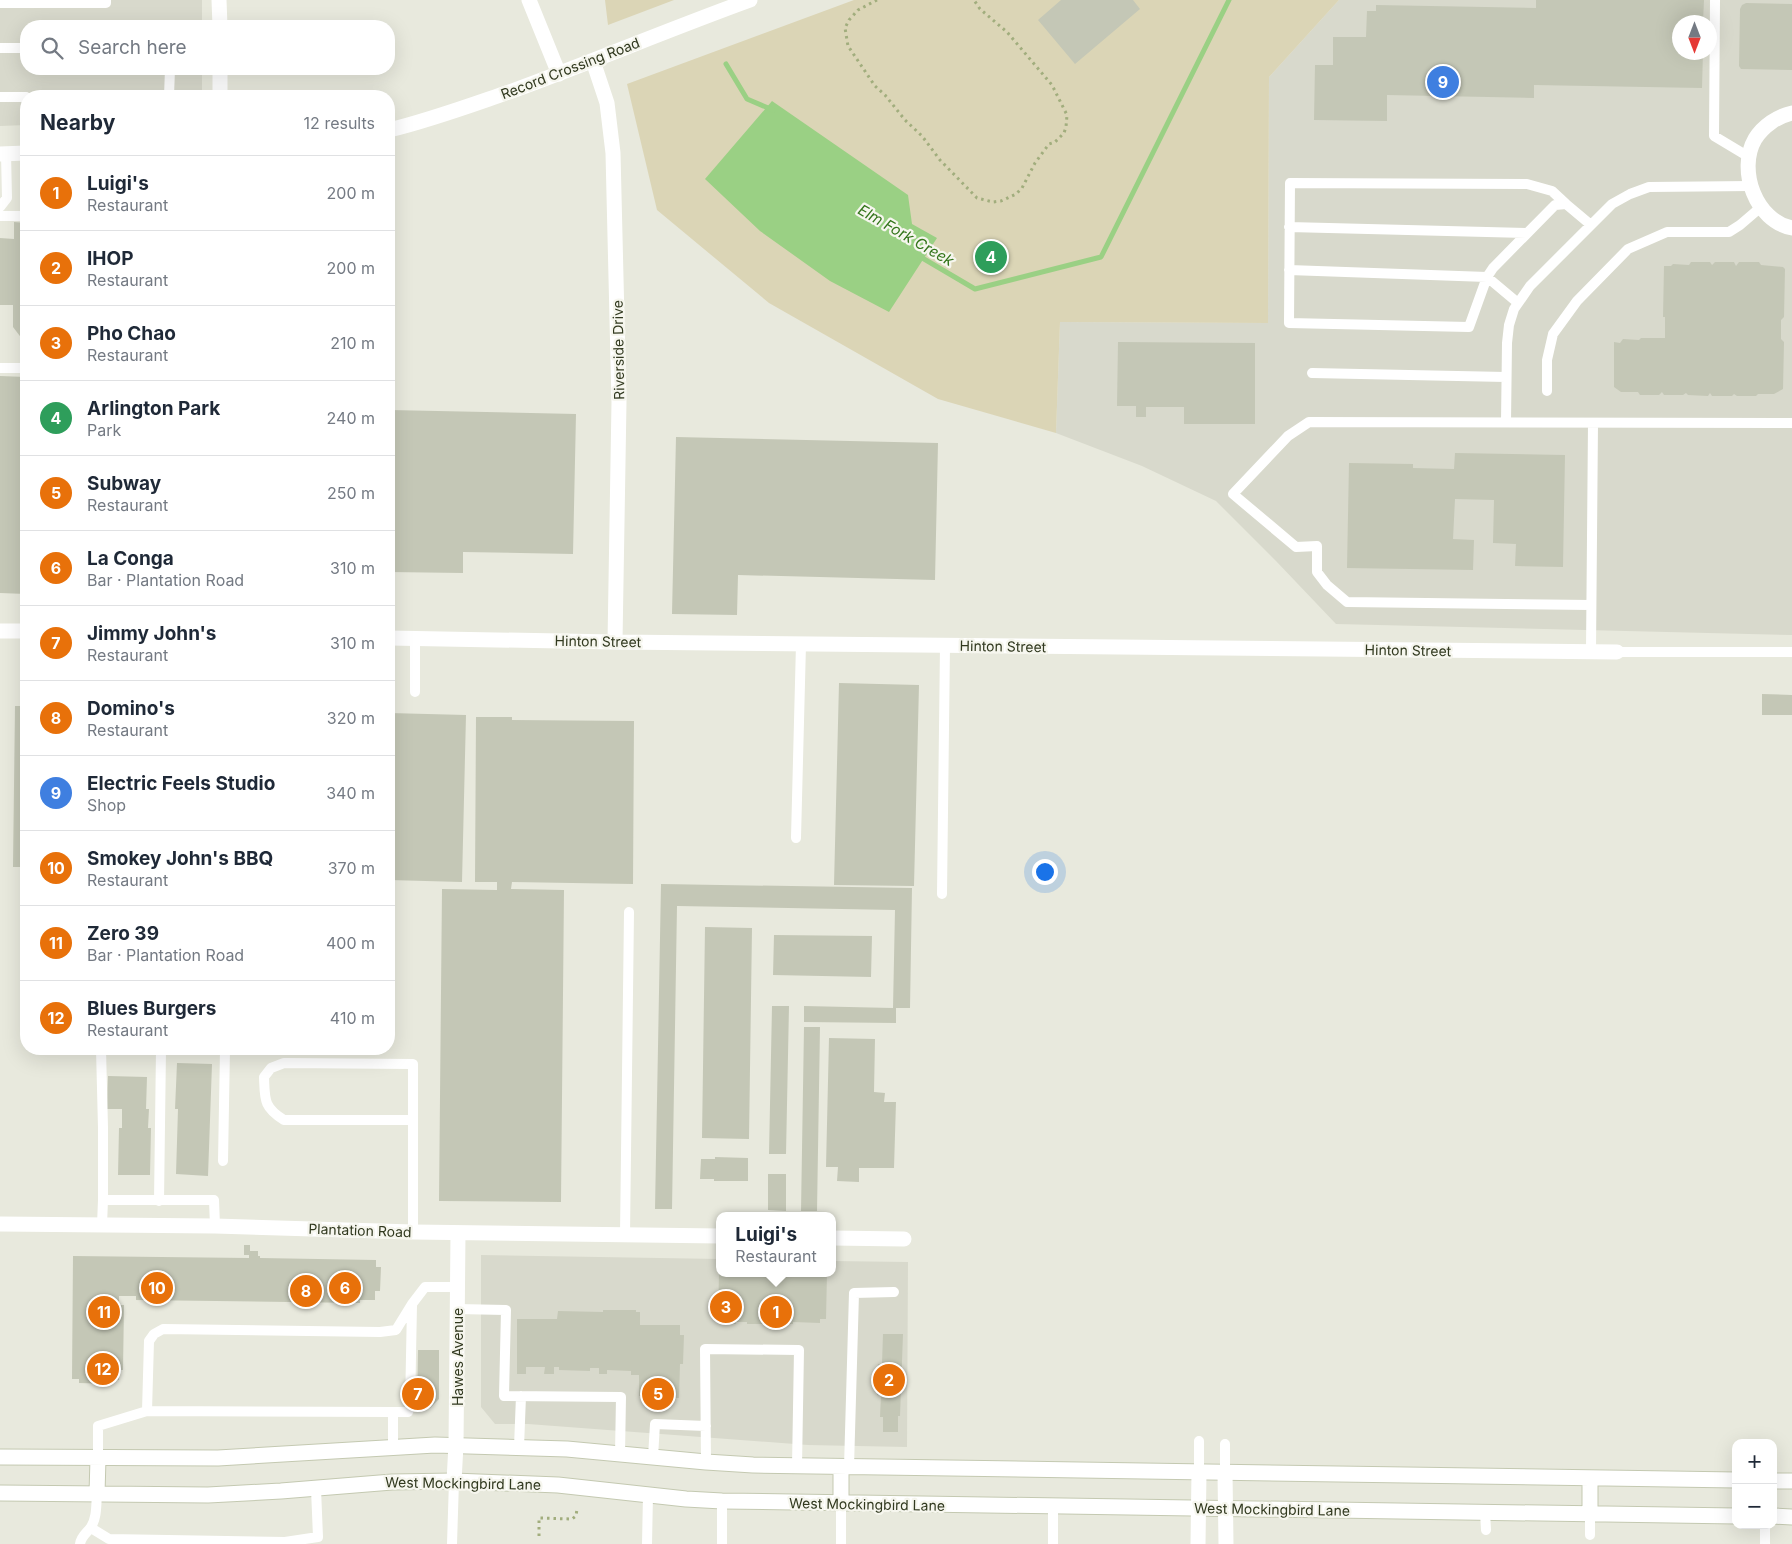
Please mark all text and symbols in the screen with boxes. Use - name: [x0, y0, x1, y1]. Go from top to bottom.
- north arrow: [1672, 15, 1717, 60]
- search box: [20, 20, 395, 75]
- icon: search: [38, 34, 66, 62]
- street label: Record Crossing Road: [498, 34, 642, 102]
- text: Search here: [78, 36, 187, 59]
- pin: 9: [1427, 63, 1459, 101]
- text: Nearby: [40, 110, 115, 135]
- text: 12 results: [304, 113, 375, 133]
- text: Luigi's: [87, 172, 149, 195]
- text: 1: [53, 183, 59, 203]
- text: 200 m: [327, 183, 375, 203]
- text: Restaurant: [87, 195, 168, 215]
- water label: Elm Fork Creek: [855, 200, 958, 270]
- pin: 4: [975, 238, 1007, 276]
- text: IHOP: [87, 247, 133, 270]
- text: 2: [51, 258, 61, 278]
- text: 200 m: [327, 258, 375, 278]
- text: Restaurant: [87, 270, 168, 290]
- street label: Riverside Drive: [609, 300, 627, 400]
- text: Pho Chao: [87, 322, 176, 345]
- text: 3: [51, 333, 61, 353]
- text: 210 m: [330, 333, 375, 353]
- text: Restaurant: [87, 345, 168, 365]
- text: Arlington Park: [87, 397, 220, 420]
- text: 4: [51, 408, 61, 428]
- text: 240 m: [327, 408, 375, 428]
- text: Park: [87, 420, 121, 440]
- text: Subway: [87, 472, 161, 495]
- text: 5: [51, 483, 61, 503]
- text: 250 m: [327, 483, 375, 503]
- text: Restaurant: [87, 495, 168, 515]
- text: La Conga: [87, 547, 174, 570]
- text: 6: [51, 558, 61, 578]
- text: 310 m: [330, 558, 375, 578]
- text: Bar · Plantation Road: [87, 570, 244, 590]
- text: Jimmy John's: [87, 622, 217, 645]
- street label: Hinton Street: [555, 632, 642, 650]
- text: 7: [51, 633, 61, 653]
- text: 310 m: [330, 633, 375, 653]
- street label: Hinton Street: [960, 637, 1047, 655]
- street label: Hinton Street: [1365, 641, 1452, 659]
- text: Restaurant: [87, 645, 168, 665]
- text: Domino's: [87, 697, 175, 720]
- text: 8: [51, 708, 61, 728]
- text: 320 m: [327, 708, 375, 728]
- text: Restaurant: [87, 720, 168, 740]
- text: Electric Feels Studio: [87, 772, 275, 795]
- text: 9: [51, 783, 61, 803]
- text: 340 m: [326, 783, 375, 803]
- text: Shop: [87, 795, 126, 815]
- text: Smokey John's BBQ: [87, 847, 273, 870]
- text: 10: [47, 858, 65, 878]
- text: 370 m: [328, 858, 375, 878]
- your location: [1032, 859, 1058, 885]
- text: Restaurant: [87, 870, 168, 890]
- text: Zero 39: [87, 922, 159, 945]
- text: 11: [49, 933, 63, 953]
- text: 400 m: [326, 933, 375, 953]
- text: Bar · Plantation Road: [87, 945, 244, 965]
- text: Blues Burgers: [87, 997, 216, 1020]
- text: 12: [48, 1008, 64, 1028]
- text: 410 m: [330, 1008, 375, 1028]
- text: Restaurant: [87, 1020, 168, 1040]
- popup: [716, 1212, 836, 1277]
- street label: Plantation Road: [308, 1220, 412, 1240]
- text: Luigi's: [735, 1223, 797, 1246]
- text: Restaurant: [735, 1246, 817, 1266]
- pin: 10: [141, 1269, 173, 1307]
- pin: 6: [329, 1269, 361, 1307]
- pin: 8: [290, 1272, 322, 1310]
- pin: 3: [710, 1288, 742, 1326]
- pin: 11: [88, 1293, 120, 1331]
- pin: 1: [760, 1293, 792, 1331]
- street label: Hawes Avenue: [449, 1308, 466, 1406]
- pin: 12: [87, 1350, 119, 1388]
- pin: 2: [873, 1361, 905, 1399]
- pin: 7: [402, 1375, 434, 1413]
- pin: 5: [642, 1375, 674, 1413]
- map controls: [1732, 1439, 1777, 1529]
- button: +: [1732, 1439, 1777, 1484]
- street label: West Mockingbird Lane: [385, 1473, 541, 1493]
- button: −: [1732, 1484, 1777, 1529]
- street label: West Mockingbird Lane: [789, 1494, 945, 1514]
- street label: West Mockingbird Lane: [1194, 1499, 1350, 1519]

